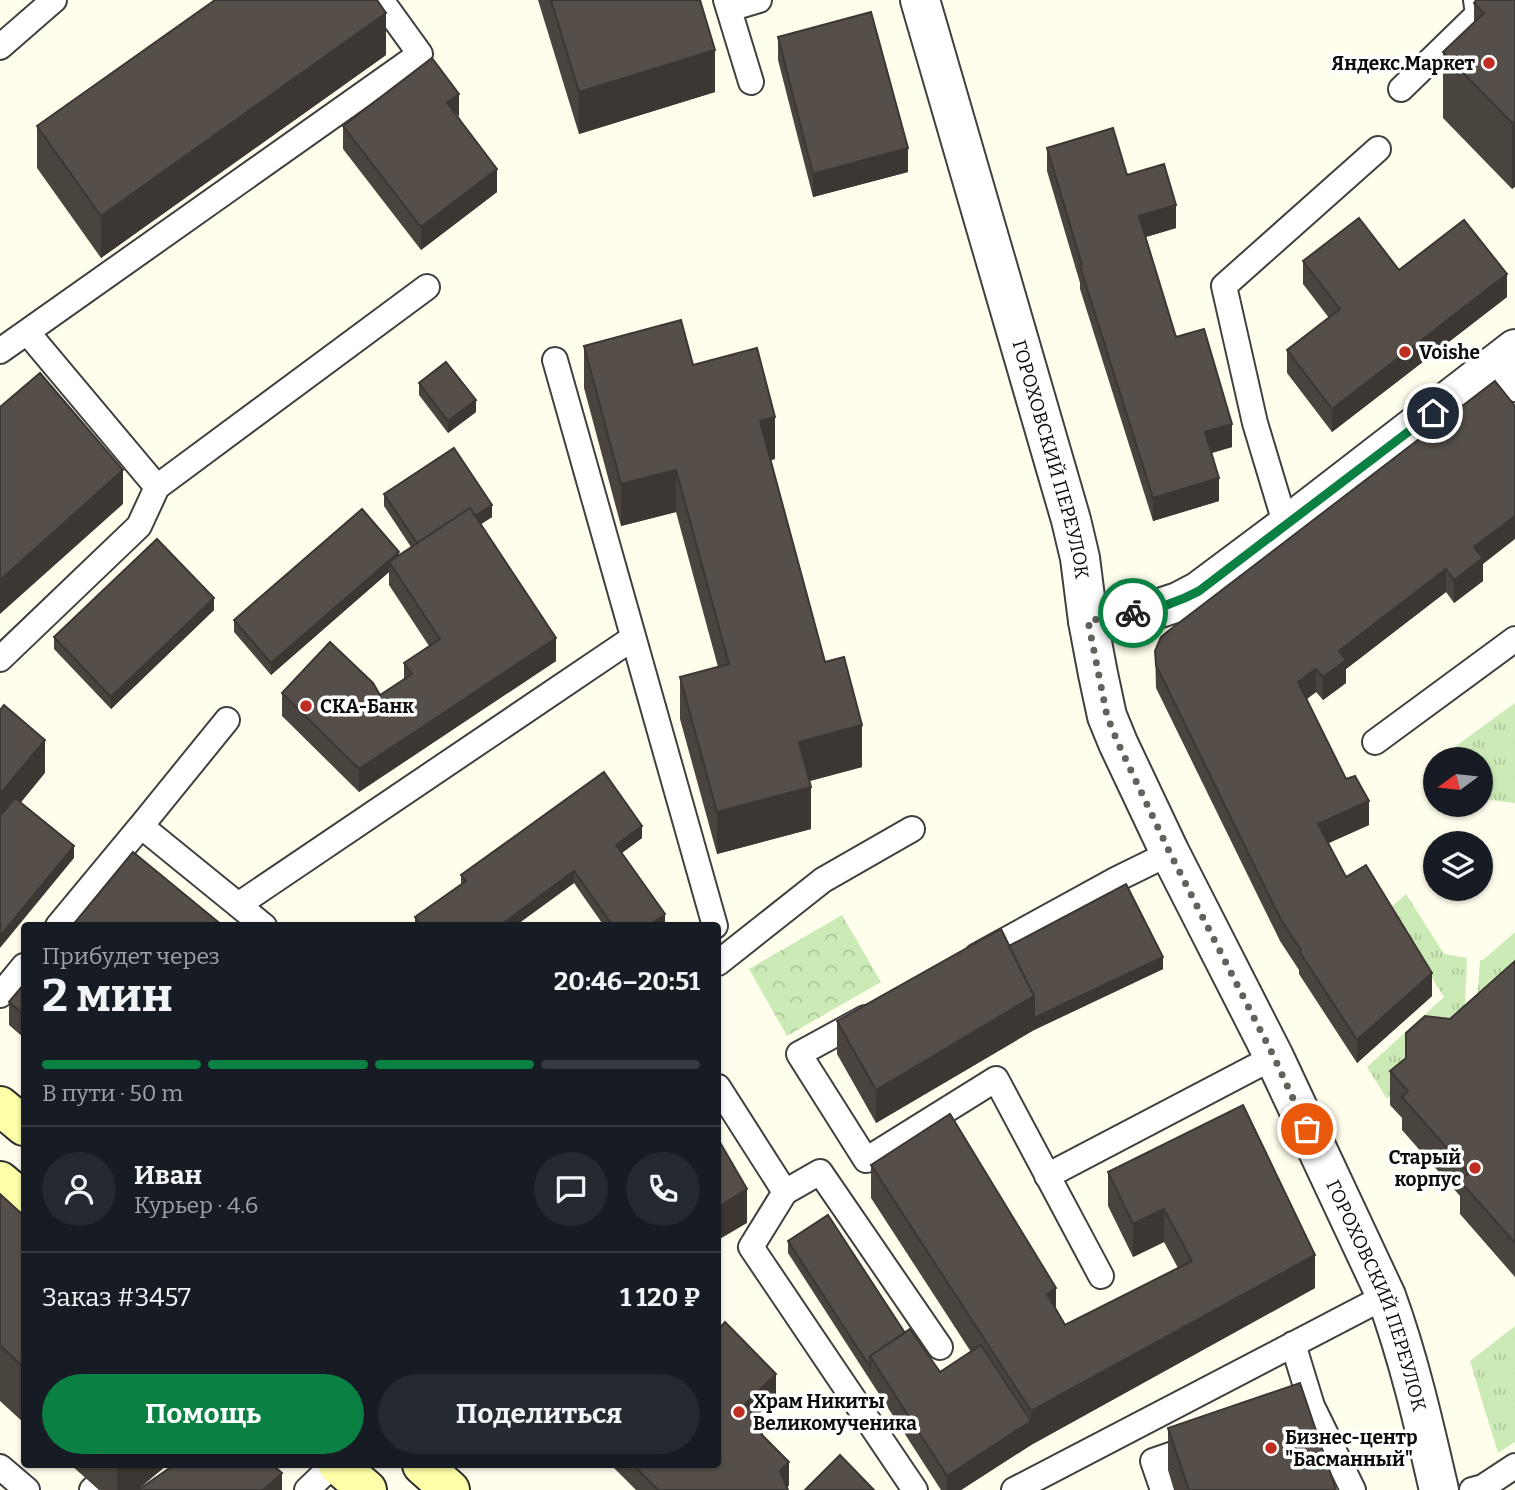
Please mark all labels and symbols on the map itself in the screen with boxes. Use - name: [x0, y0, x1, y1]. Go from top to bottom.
- place label: Яндекс.Маркет: [1332, 52, 1476, 75]
- marker: Яндекс.Маркет: [1481, 55, 1497, 71]
- street label: ГОРОХОВСКИЙ ПЕРЕУЛОК: [1008, 337, 1094, 581]
- place label: Voishe: [1419, 341, 1480, 364]
- marker: Voishe: [1397, 344, 1413, 360]
- pin: [1403, 383, 1463, 443]
- courier: [1098, 578, 1168, 648]
- place label: СКА-Банк: [320, 695, 414, 718]
- marker: СКА-Банк: [298, 698, 314, 714]
- north arrow: [1423, 747, 1493, 817]
- pin: [1277, 1099, 1337, 1159]
- place label: Старый корпуc: [1388, 1146, 1461, 1191]
- marker: Старый корпуc: [1467, 1160, 1483, 1176]
- street label: ГОРОХОВСКИЙ ПЕРЕУЛОК: [1322, 1176, 1432, 1414]
- place label: Храм Никиты Великомученика: [753, 1390, 917, 1435]
- marker: Храм Никиты Великомученика: [731, 1404, 747, 1420]
- place label: Бизнес-центр "Басманный": [1285, 1426, 1417, 1471]
- marker: Бизнес-центр "Басманный": [1263, 1440, 1279, 1456]

